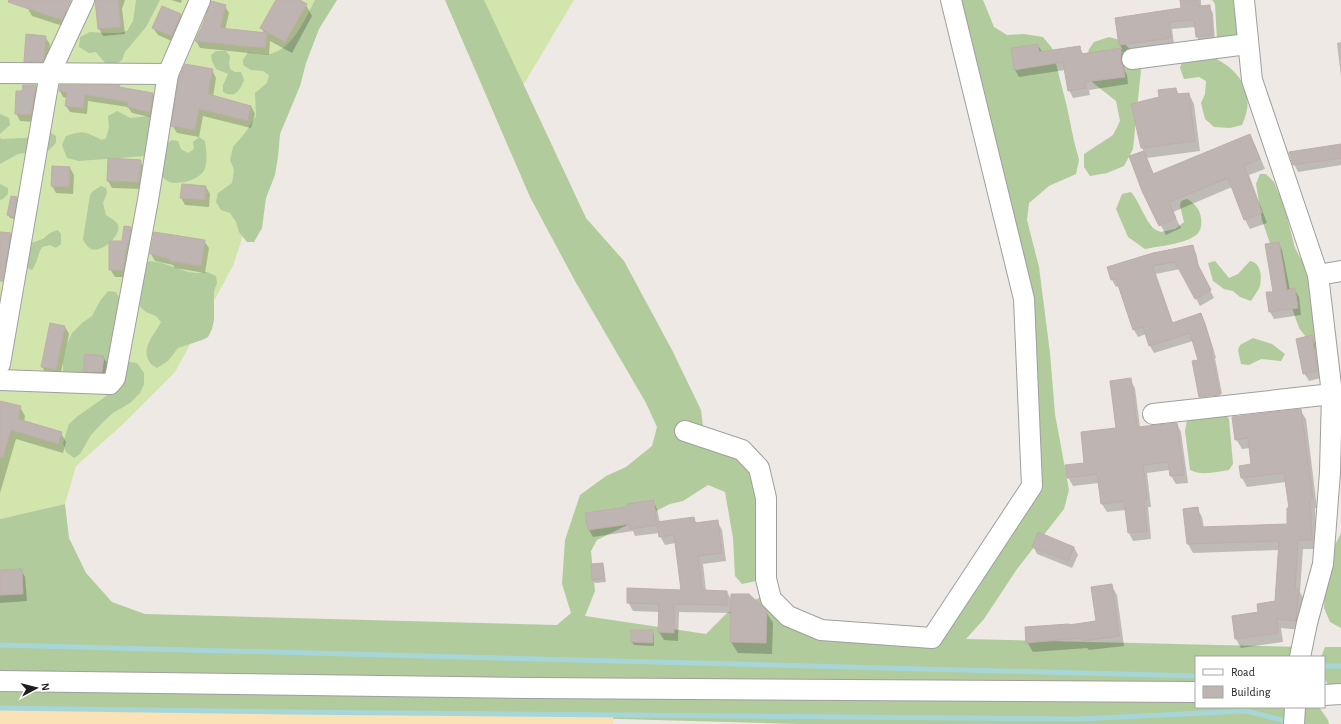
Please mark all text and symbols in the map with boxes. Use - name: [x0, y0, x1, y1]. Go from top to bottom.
- legend: [1195, 656, 1325, 708]
- text: Road: [1231, 666, 1255, 678]
- north arrow: [16, 668, 56, 708]
- text: N: [40, 682, 51, 691]
- text: Building: [1231, 686, 1271, 698]

